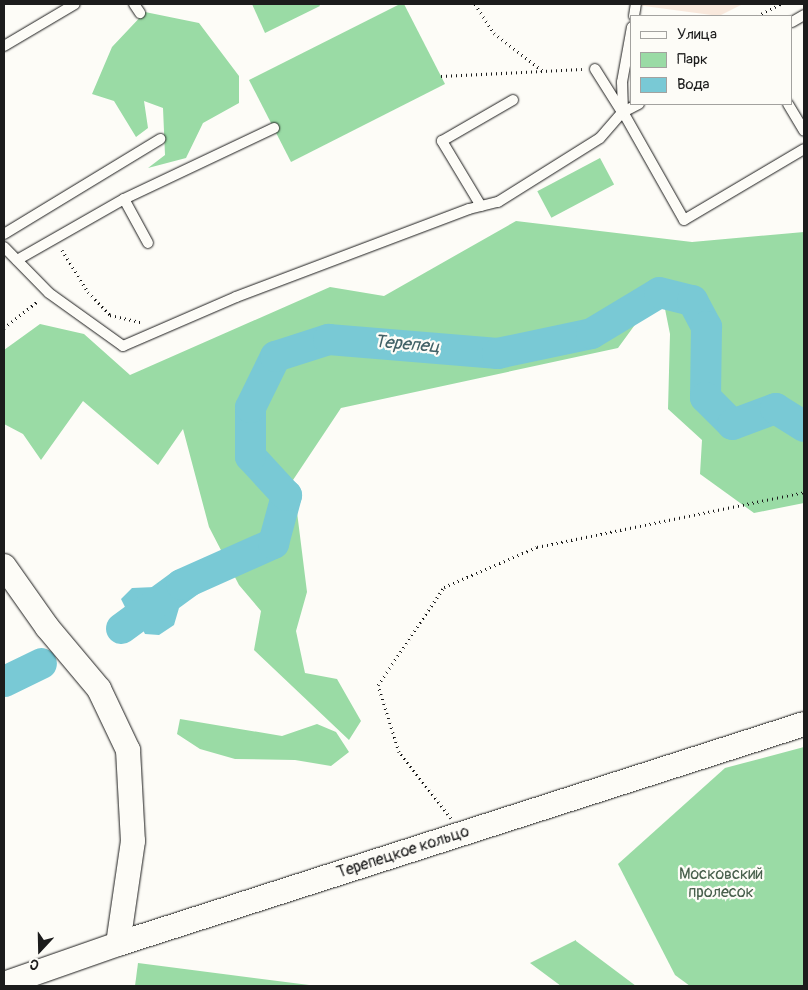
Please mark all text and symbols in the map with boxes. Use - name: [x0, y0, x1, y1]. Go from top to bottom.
- legend: [630, 15, 793, 105]
- text: Улица: [677, 25, 717, 44]
- text: Парк: [677, 50, 708, 69]
- text: Вода: [677, 75, 710, 94]
- water label: Терепец: [373, 331, 441, 359]
- street label: Терепецкое кольцо: [335, 822, 471, 882]
- park label: Московский пролесок: [679, 864, 763, 902]
- north arrow: [15, 925, 65, 975]
- text: С: [27, 955, 42, 974]

